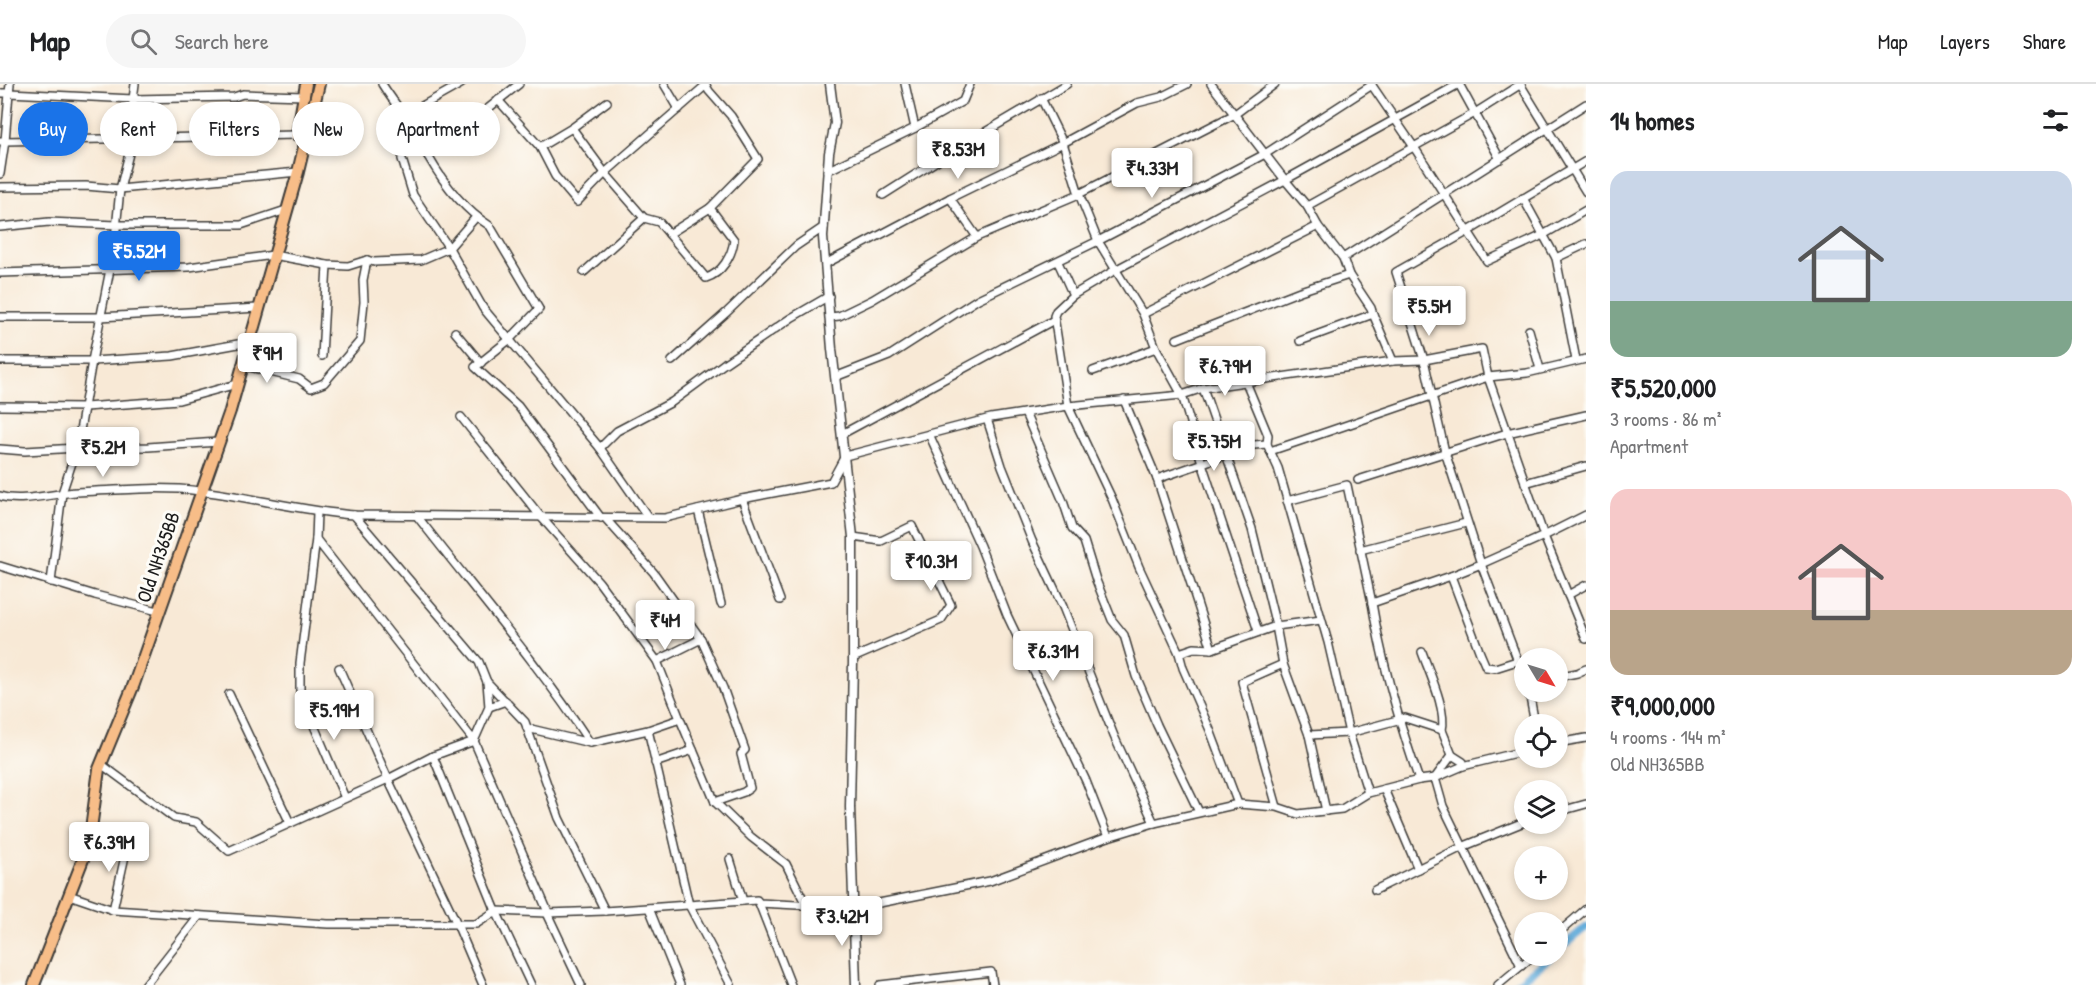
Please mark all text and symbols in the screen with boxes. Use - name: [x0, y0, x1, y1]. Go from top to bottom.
- search box: [106, 14, 526, 68]
- text: Map: [30, 22, 70, 60]
- icon: search: [127, 25, 160, 58]
- text: Search here: [175, 26, 269, 56]
- text: Map: [1878, 27, 1907, 56]
- text: Layers: [1940, 27, 1990, 56]
- text: Share: [2023, 27, 2066, 56]
- chip: Buy: [18, 102, 88, 156]
- chip: Rent: [100, 102, 177, 156]
- chip: Filters: [189, 102, 280, 156]
- chip: New: [292, 102, 364, 156]
- chip: Apartment: [376, 102, 500, 156]
- text: 14 homes: [1610, 103, 1695, 138]
- icon: filters: [2039, 104, 2072, 137]
- pin: ₹8.53M: [909, 129, 1007, 180]
- text: ₹8.53M: [931, 135, 985, 162]
- pin: ₹4.33M: [1103, 148, 1201, 199]
- text: ₹4.33M: [1125, 154, 1179, 181]
- icon: home: [1787, 210, 1895, 318]
- pin: ₹5.52M: [90, 231, 188, 282]
- text: ₹5.52M: [112, 237, 166, 264]
- pin: ₹5.5M: [1387, 286, 1471, 337]
- text: ₹5.5M: [1407, 292, 1451, 319]
- pin: ₹9M: [238, 333, 296, 384]
- text: ₹9M: [252, 339, 282, 366]
- pin: ₹6.79M: [1176, 346, 1274, 397]
- text: ₹6.79M: [1199, 352, 1251, 379]
- text: ₹5,520,000: [1610, 370, 1716, 405]
- text: 3 rooms · 86 m²: [1610, 405, 1721, 432]
- pin: ₹5.75M: [1165, 421, 1263, 472]
- pin: ₹5.2M: [61, 427, 145, 478]
- text: ₹5.75M: [1187, 427, 1241, 454]
- text: Apartment: [1610, 432, 1688, 459]
- text: ₹5.2M: [80, 433, 126, 460]
- street label: Old NH365BB: [129, 508, 186, 606]
- icon: home: [1787, 528, 1895, 636]
- pin: ₹10.3M: [882, 541, 980, 592]
- text: ₹10.3M: [905, 547, 957, 574]
- pin: ₹4M: [636, 600, 694, 651]
- text: ₹4M: [650, 606, 680, 633]
- pin: ₹6.31M: [1004, 631, 1102, 682]
- text: ₹6.31M: [1027, 637, 1079, 664]
- north arrow: [1514, 648, 1568, 702]
- map controls: [1514, 648, 1568, 966]
- text: ₹9,000,000: [1610, 688, 1715, 723]
- pin: ₹5.19M: [285, 690, 383, 741]
- text: ₹5.19M: [309, 696, 359, 723]
- button: locate: [1514, 714, 1568, 768]
- text: 4 rooms · 144 m²: [1610, 723, 1725, 750]
- text: Old NH365BB: [1610, 750, 1705, 777]
- button: layers: [1514, 780, 1568, 834]
- pin: ₹6.39M: [60, 822, 158, 873]
- text: ₹6.39M: [83, 828, 135, 855]
- button: +: [1514, 846, 1568, 900]
- pin: ₹3.42M: [793, 896, 891, 947]
- text: ₹3.42M: [815, 902, 869, 929]
- button: −: [1514, 912, 1568, 966]

